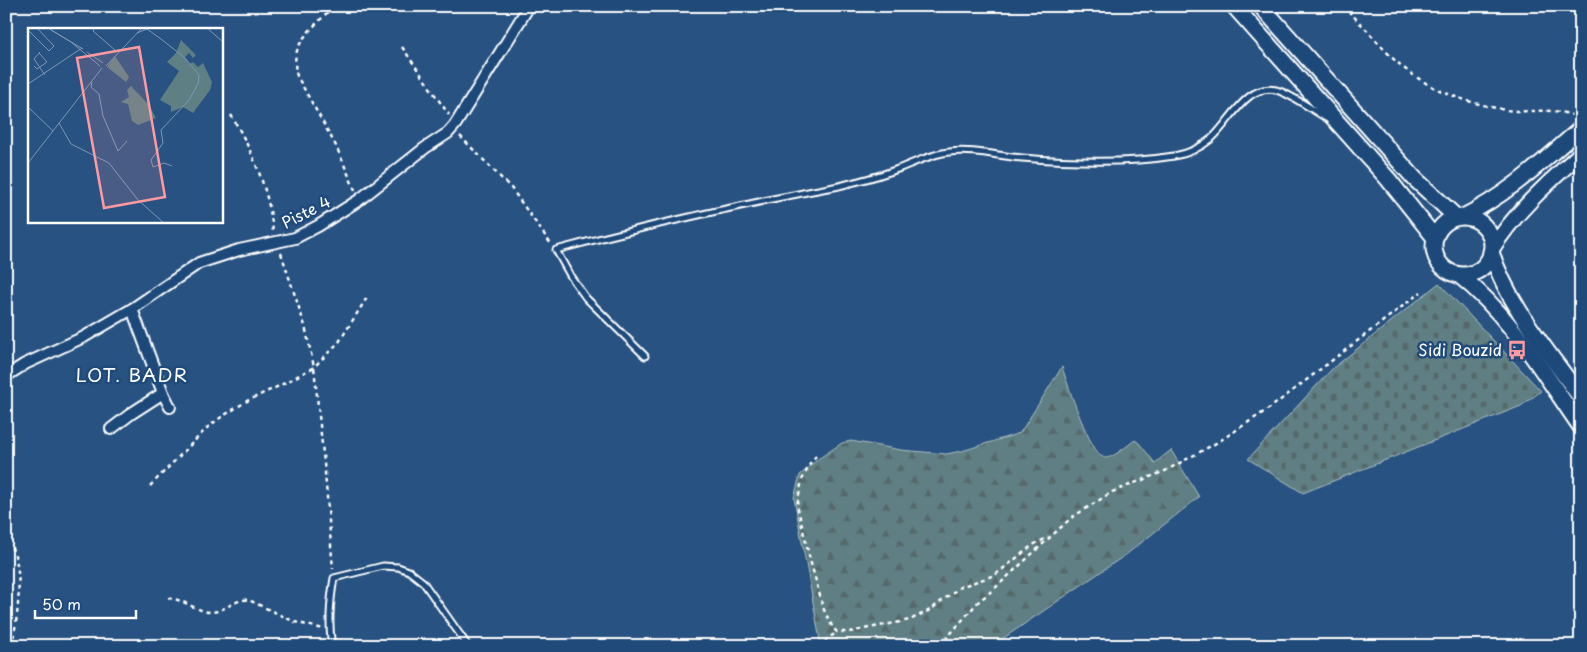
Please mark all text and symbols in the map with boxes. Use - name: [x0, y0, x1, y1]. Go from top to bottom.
- inset map: [28, 28, 222, 222]
- street label: Piste 4: [277, 189, 334, 234]
- place label: Sidi Bouzid: [1418, 337, 1502, 361]
- bus stop icon: Sidi Bouzid: [1506, 339, 1528, 361]
- district label: LOT. BADR: [76, 360, 188, 388]
- scale bar: [35, 587, 136, 619]
- text: 50 m: [42, 592, 81, 615]

